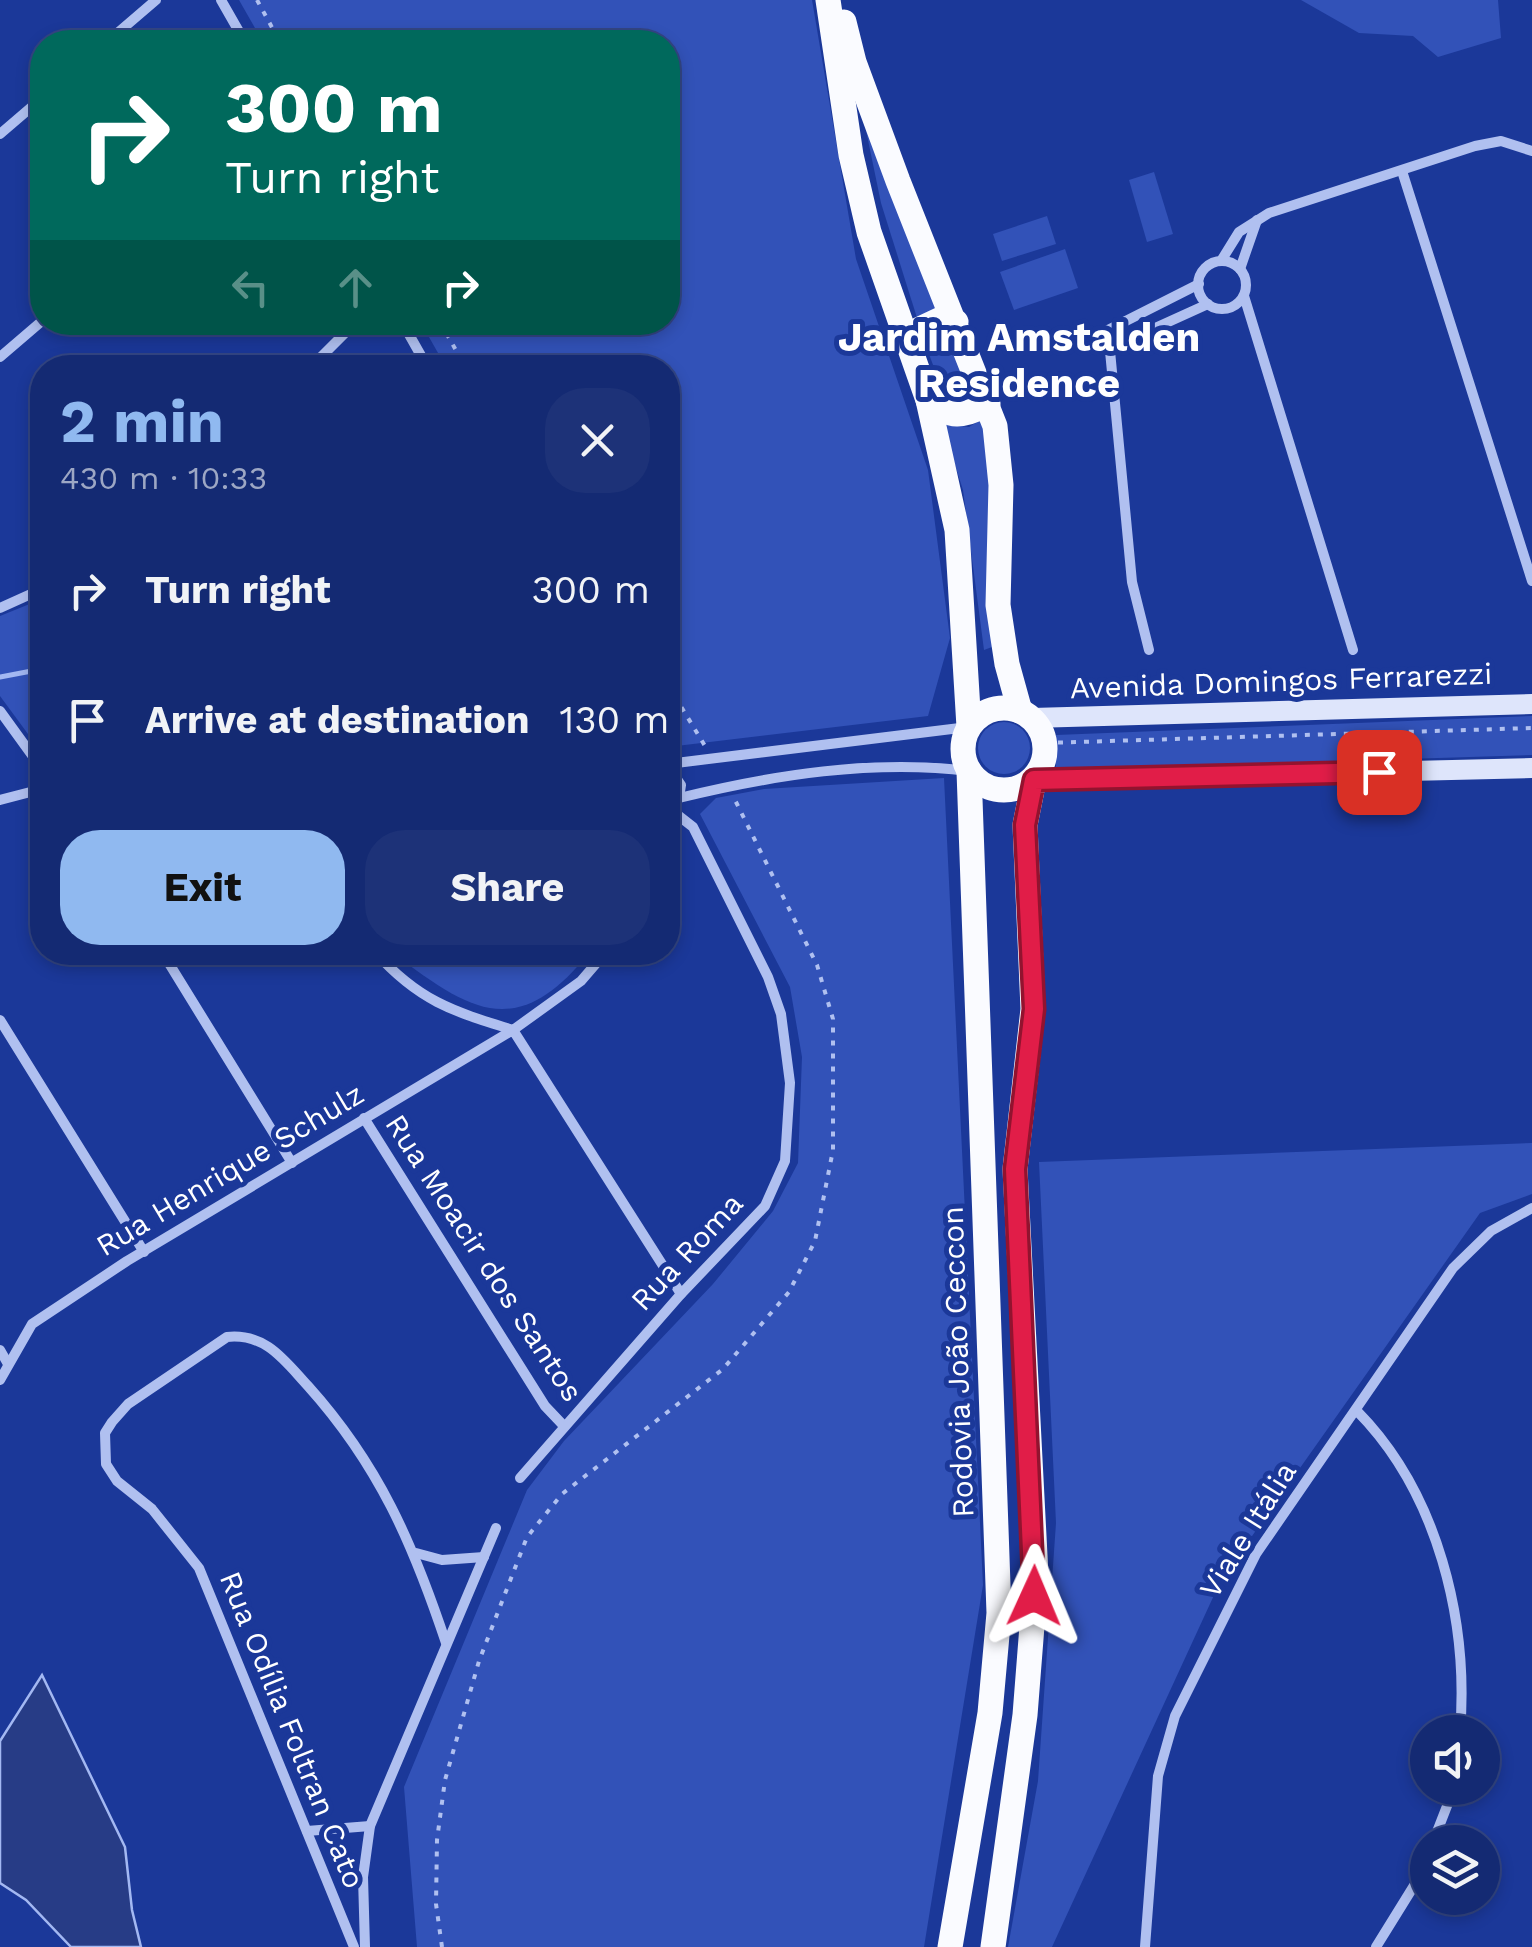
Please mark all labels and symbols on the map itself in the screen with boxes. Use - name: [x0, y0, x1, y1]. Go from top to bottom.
- district label: Jardim Amstalden Residence: [838, 314, 1200, 407]
- street label: Avenida Domingos Ferrarezzi: [1069, 656, 1493, 705]
- pin: [1337, 730, 1422, 815]
- street label: Rua Henrique Schulz: [90, 1076, 370, 1263]
- street label: Rua Moacir dos Santos: [378, 1108, 590, 1408]
- street label: Rua Roma: [623, 1186, 750, 1318]
- street label: Rodovia João Ceccon: [935, 1206, 980, 1518]
- street label: Viale Itália: [1192, 1455, 1303, 1604]
- position arrow: [982, 1544, 1086, 1648]
- street label: Rua Odília Foltran Cato: [213, 1566, 372, 1893]

